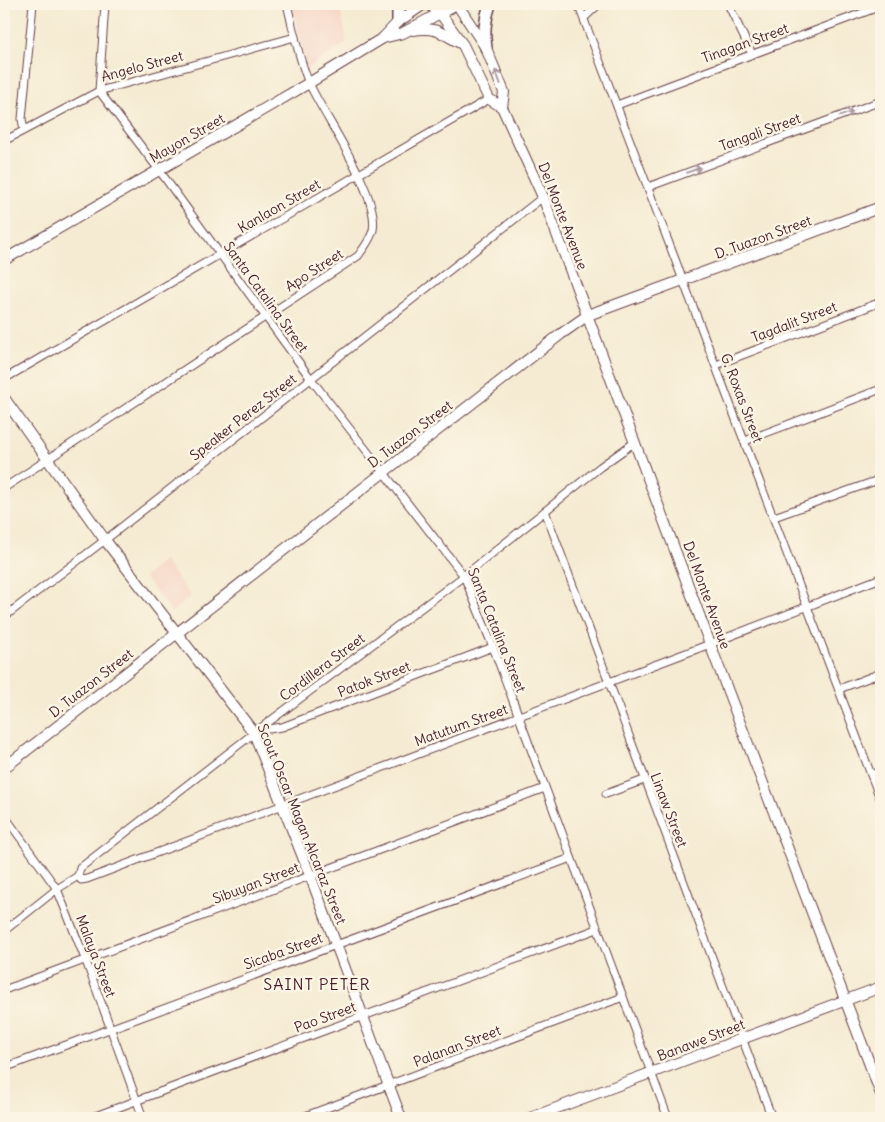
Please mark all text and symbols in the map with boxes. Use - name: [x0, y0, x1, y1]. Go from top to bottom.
- street label: Tinagan Street: [699, 19, 791, 67]
- street label: Angelo Street: [99, 46, 185, 86]
- one-way arrow: [493, 70, 502, 85]
- street label: Mayon Street: [146, 109, 228, 167]
- street label: Tangali Street: [717, 109, 803, 155]
- one-way arrow: [838, 109, 853, 118]
- street label: Del Monte Avenue: [534, 160, 592, 272]
- one-way arrow: [686, 165, 701, 174]
- street label: Kanlaon Street: [234, 175, 324, 237]
- street label: D. Tuazon Street: [712, 211, 814, 263]
- street label: Santa Catalina Street: [220, 238, 312, 356]
- street label: Apo Street: [282, 244, 347, 295]
- street label: Tagdalit Street: [749, 297, 840, 347]
- street label: G. Roxas Street: [717, 351, 767, 446]
- street label: Speaker Perez Street: [186, 370, 300, 464]
- street label: D. Tuazon Street: [364, 396, 456, 472]
- street label: Del Monte Avenue: [679, 539, 735, 651]
- street label: Santa Catalina Street: [464, 565, 530, 695]
- street label: Cordillera Street: [276, 629, 368, 705]
- street label: D. Tuazon Street: [45, 644, 137, 721]
- street label: Patok Street: [335, 657, 413, 701]
- street label: Matutum Street: [412, 700, 510, 750]
- street label: Scout Oscar Magan Alcaraz Street: [253, 721, 351, 927]
- street label: Linaw Street: [647, 770, 692, 850]
- street label: Sibuyan Street: [210, 858, 302, 908]
- street label: Malaya Street: [72, 912, 120, 1000]
- street label: Sicaba Street: [241, 928, 325, 974]
- district label: SAINT PETER: [263, 974, 371, 994]
- street label: Pao Street: [292, 997, 359, 1037]
- street label: Banawe Street: [655, 1015, 748, 1065]
- street label: Palanan Street: [411, 1021, 503, 1071]

